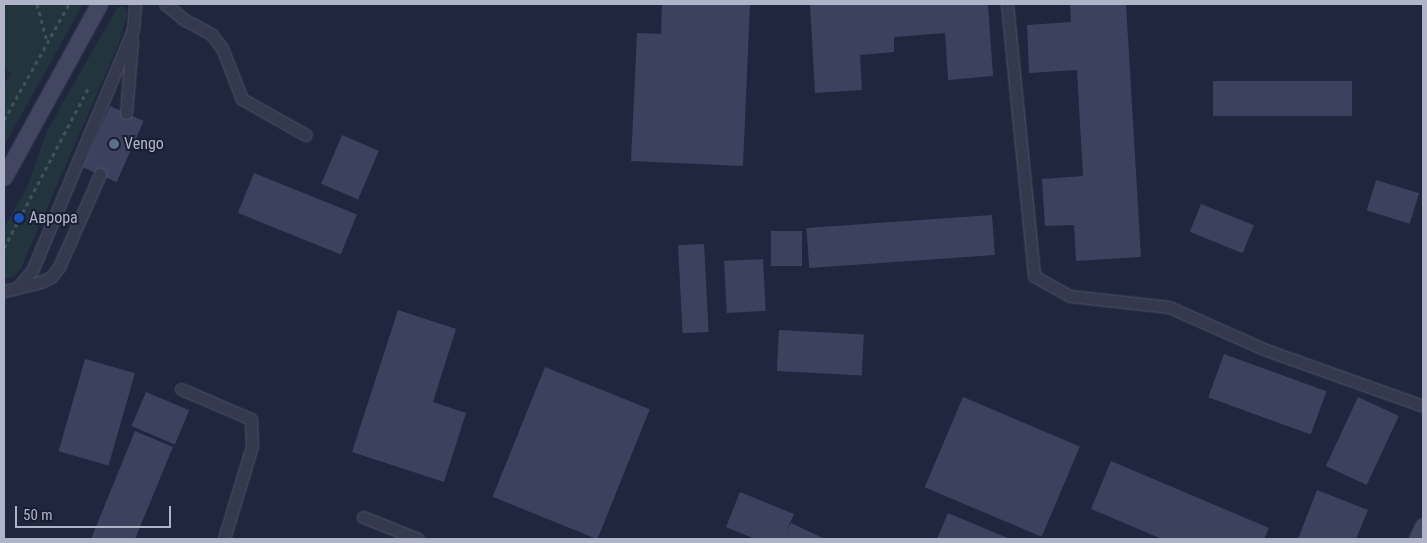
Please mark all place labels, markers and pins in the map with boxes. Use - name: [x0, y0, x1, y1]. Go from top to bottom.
- place label: Vengo: [124, 134, 164, 154]
- marker: Vengo: [108, 138, 120, 150]
- place label: Аврора: [29, 208, 78, 228]
- marker: Аврора: [13, 212, 25, 224]

